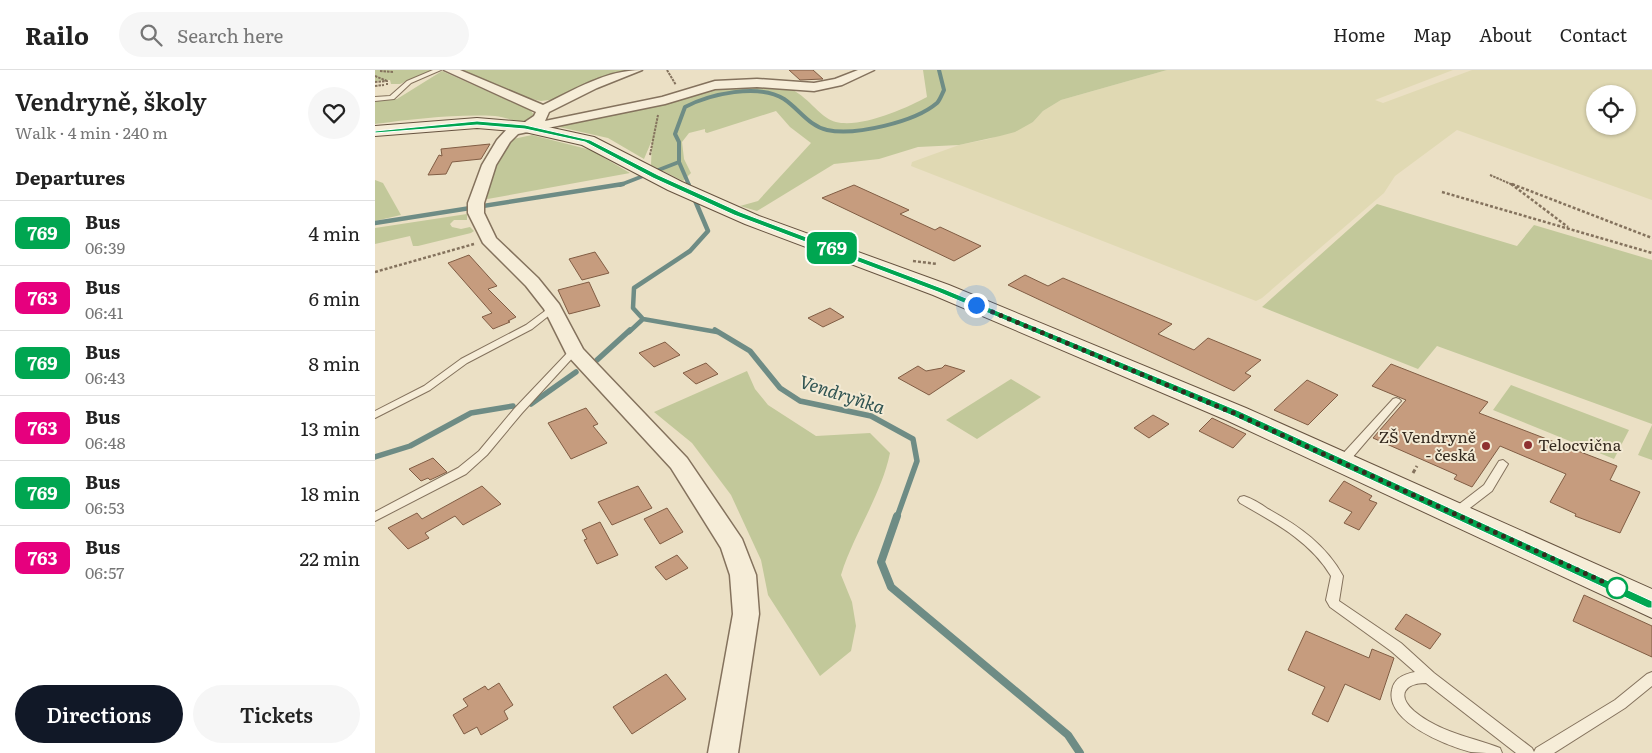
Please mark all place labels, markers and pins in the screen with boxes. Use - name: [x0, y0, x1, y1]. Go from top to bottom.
- place label: ZŠ Vendryně - česká: [1379, 424, 1476, 466]
- place label: Telocvična: [1538, 432, 1622, 456]
- marker: Telocvična: [1522, 439, 1534, 451]
- marker: ZŠ Vendryně - česká: [1480, 440, 1492, 452]
- unlabelled marker: [1606, 577, 1628, 599]

